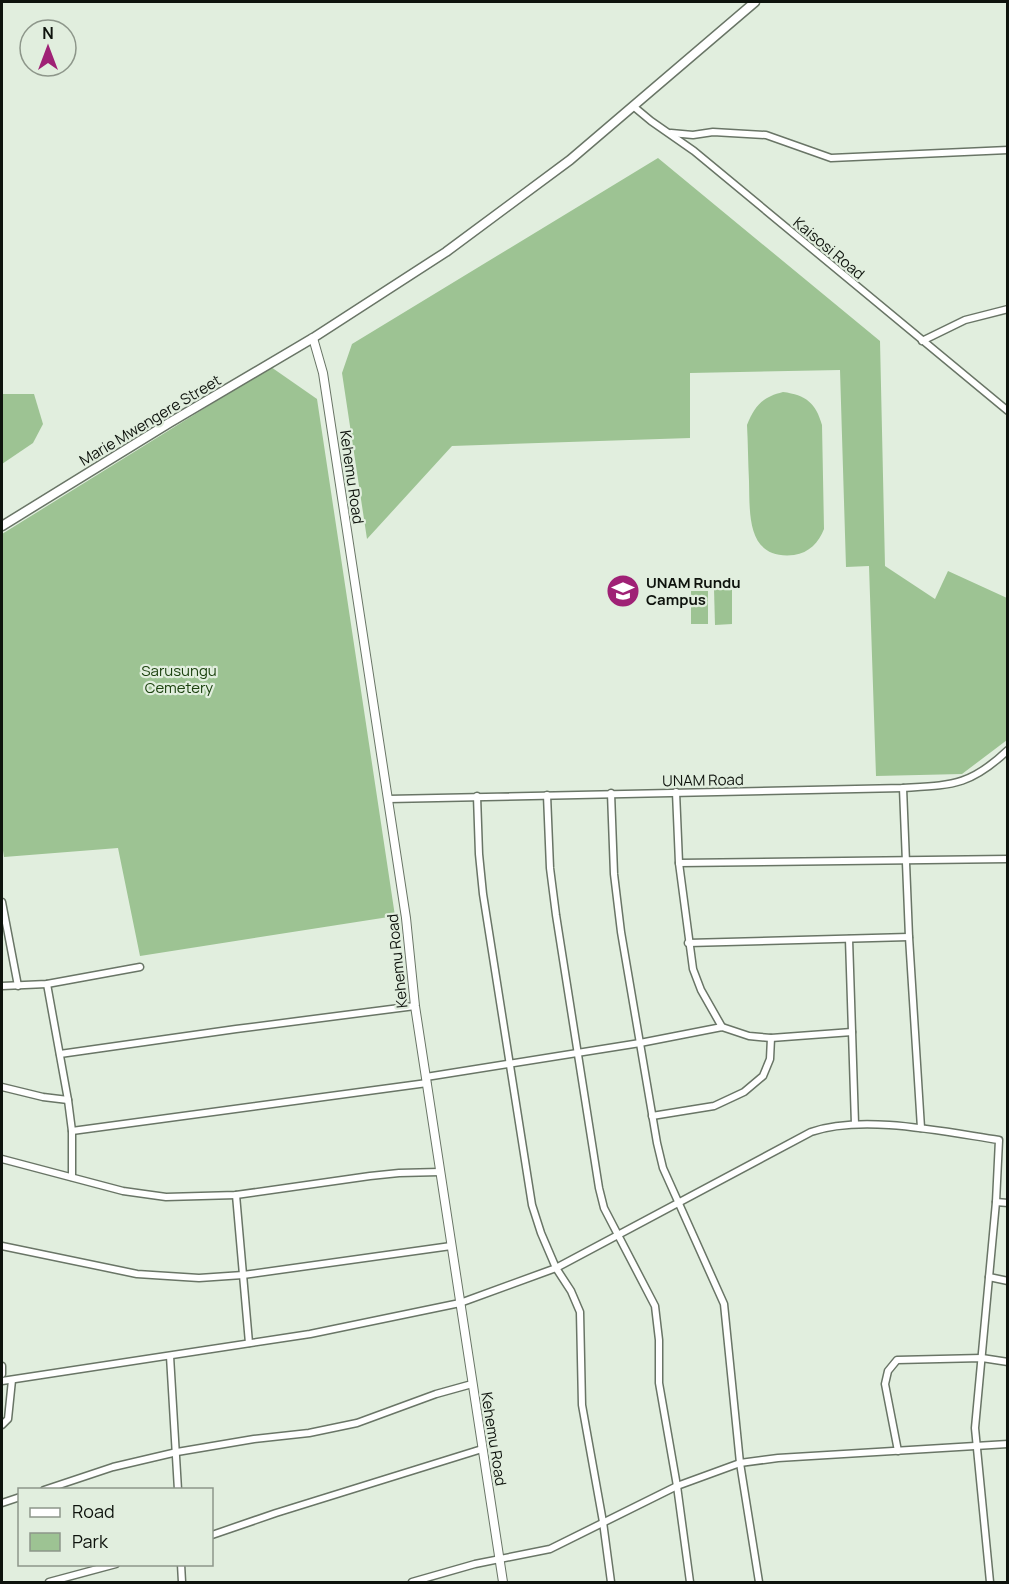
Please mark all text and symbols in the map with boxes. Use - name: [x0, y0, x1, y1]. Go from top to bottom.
- north arrow: [18, 18, 78, 78]
- text: N: [42, 22, 54, 44]
- street label: Kaisosi Road: [789, 212, 869, 284]
- street label: Marie Mwengere Street: [75, 369, 225, 471]
- street label: Kehemu Road: [335, 429, 369, 525]
- place label: UNAM Rundu Campus: [646, 572, 741, 610]
- school or university icon: UNAM Rundu Campus: [605, 573, 641, 609]
- park label: Sarusungu Cemetery: [141, 660, 217, 698]
- street label: UNAM Road: [662, 769, 744, 791]
- street label: Kehemu Road: [382, 913, 412, 1009]
- street label: Kehemu Road: [476, 1391, 512, 1487]
- legend: [18, 1488, 213, 1566]
- text: Road: [72, 1499, 115, 1523]
- text: Park: [72, 1529, 109, 1553]

